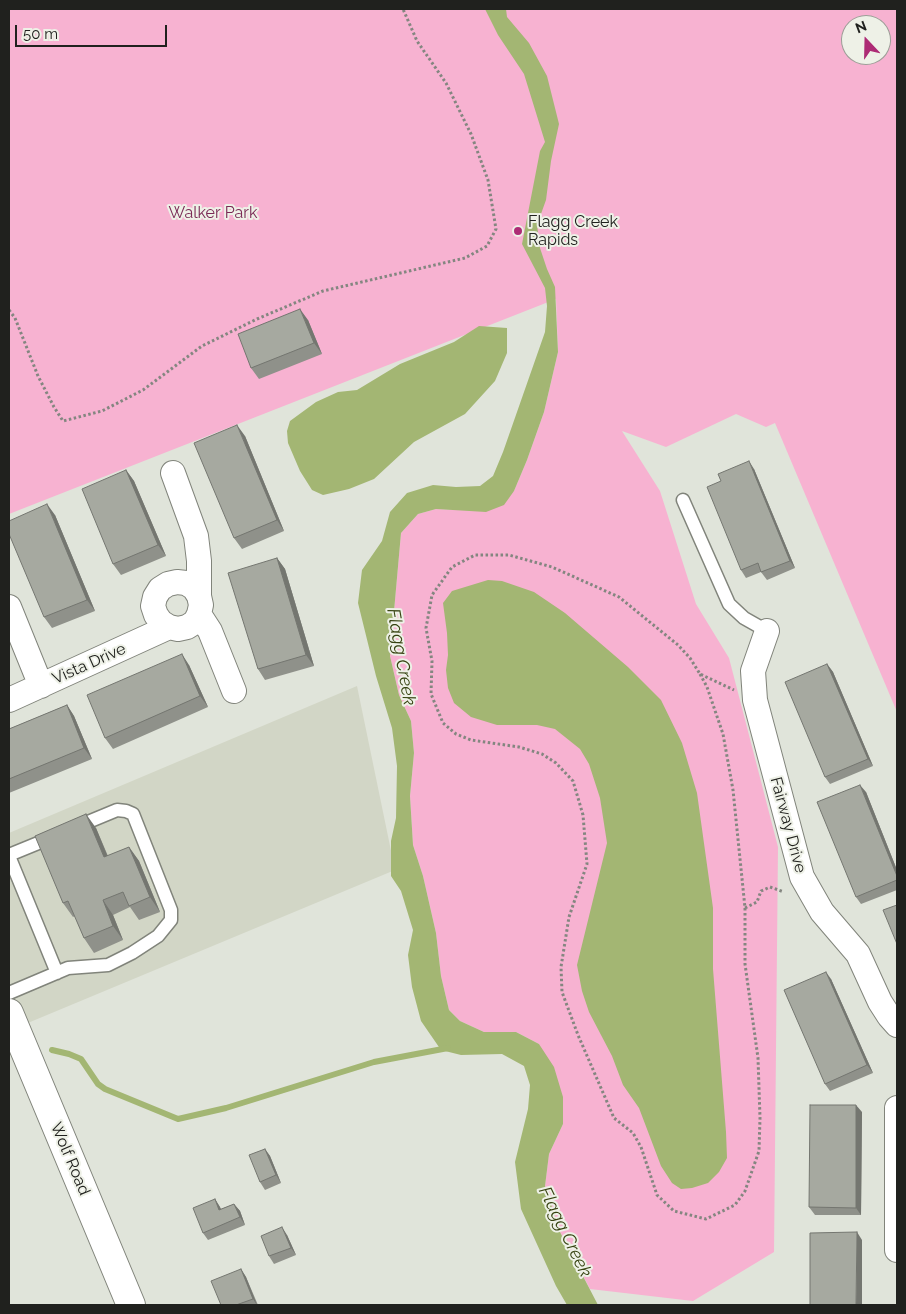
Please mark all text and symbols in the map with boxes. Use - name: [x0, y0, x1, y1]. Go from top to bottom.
- scale bar: [18, 15, 170, 47]
- north arrow: [841, 15, 891, 65]
- text: N: [853, 18, 869, 36]
- text: 50 m: [23, 25, 58, 43]
- park label: Walker Park: [169, 203, 257, 223]
- place label: Flagg Creek Rapids: [528, 212, 618, 250]
- marker: Flagg Creek Rapids: [512, 225, 524, 237]
- water label: Flagg Creek: [382, 607, 420, 707]
- street label: Vista Drive: [49, 639, 129, 689]
- street label: Fairway Drive: [766, 775, 810, 875]
- street label: Wolf Road: [46, 1120, 94, 1198]
- water label: Flagg Creek: [534, 1183, 596, 1281]

